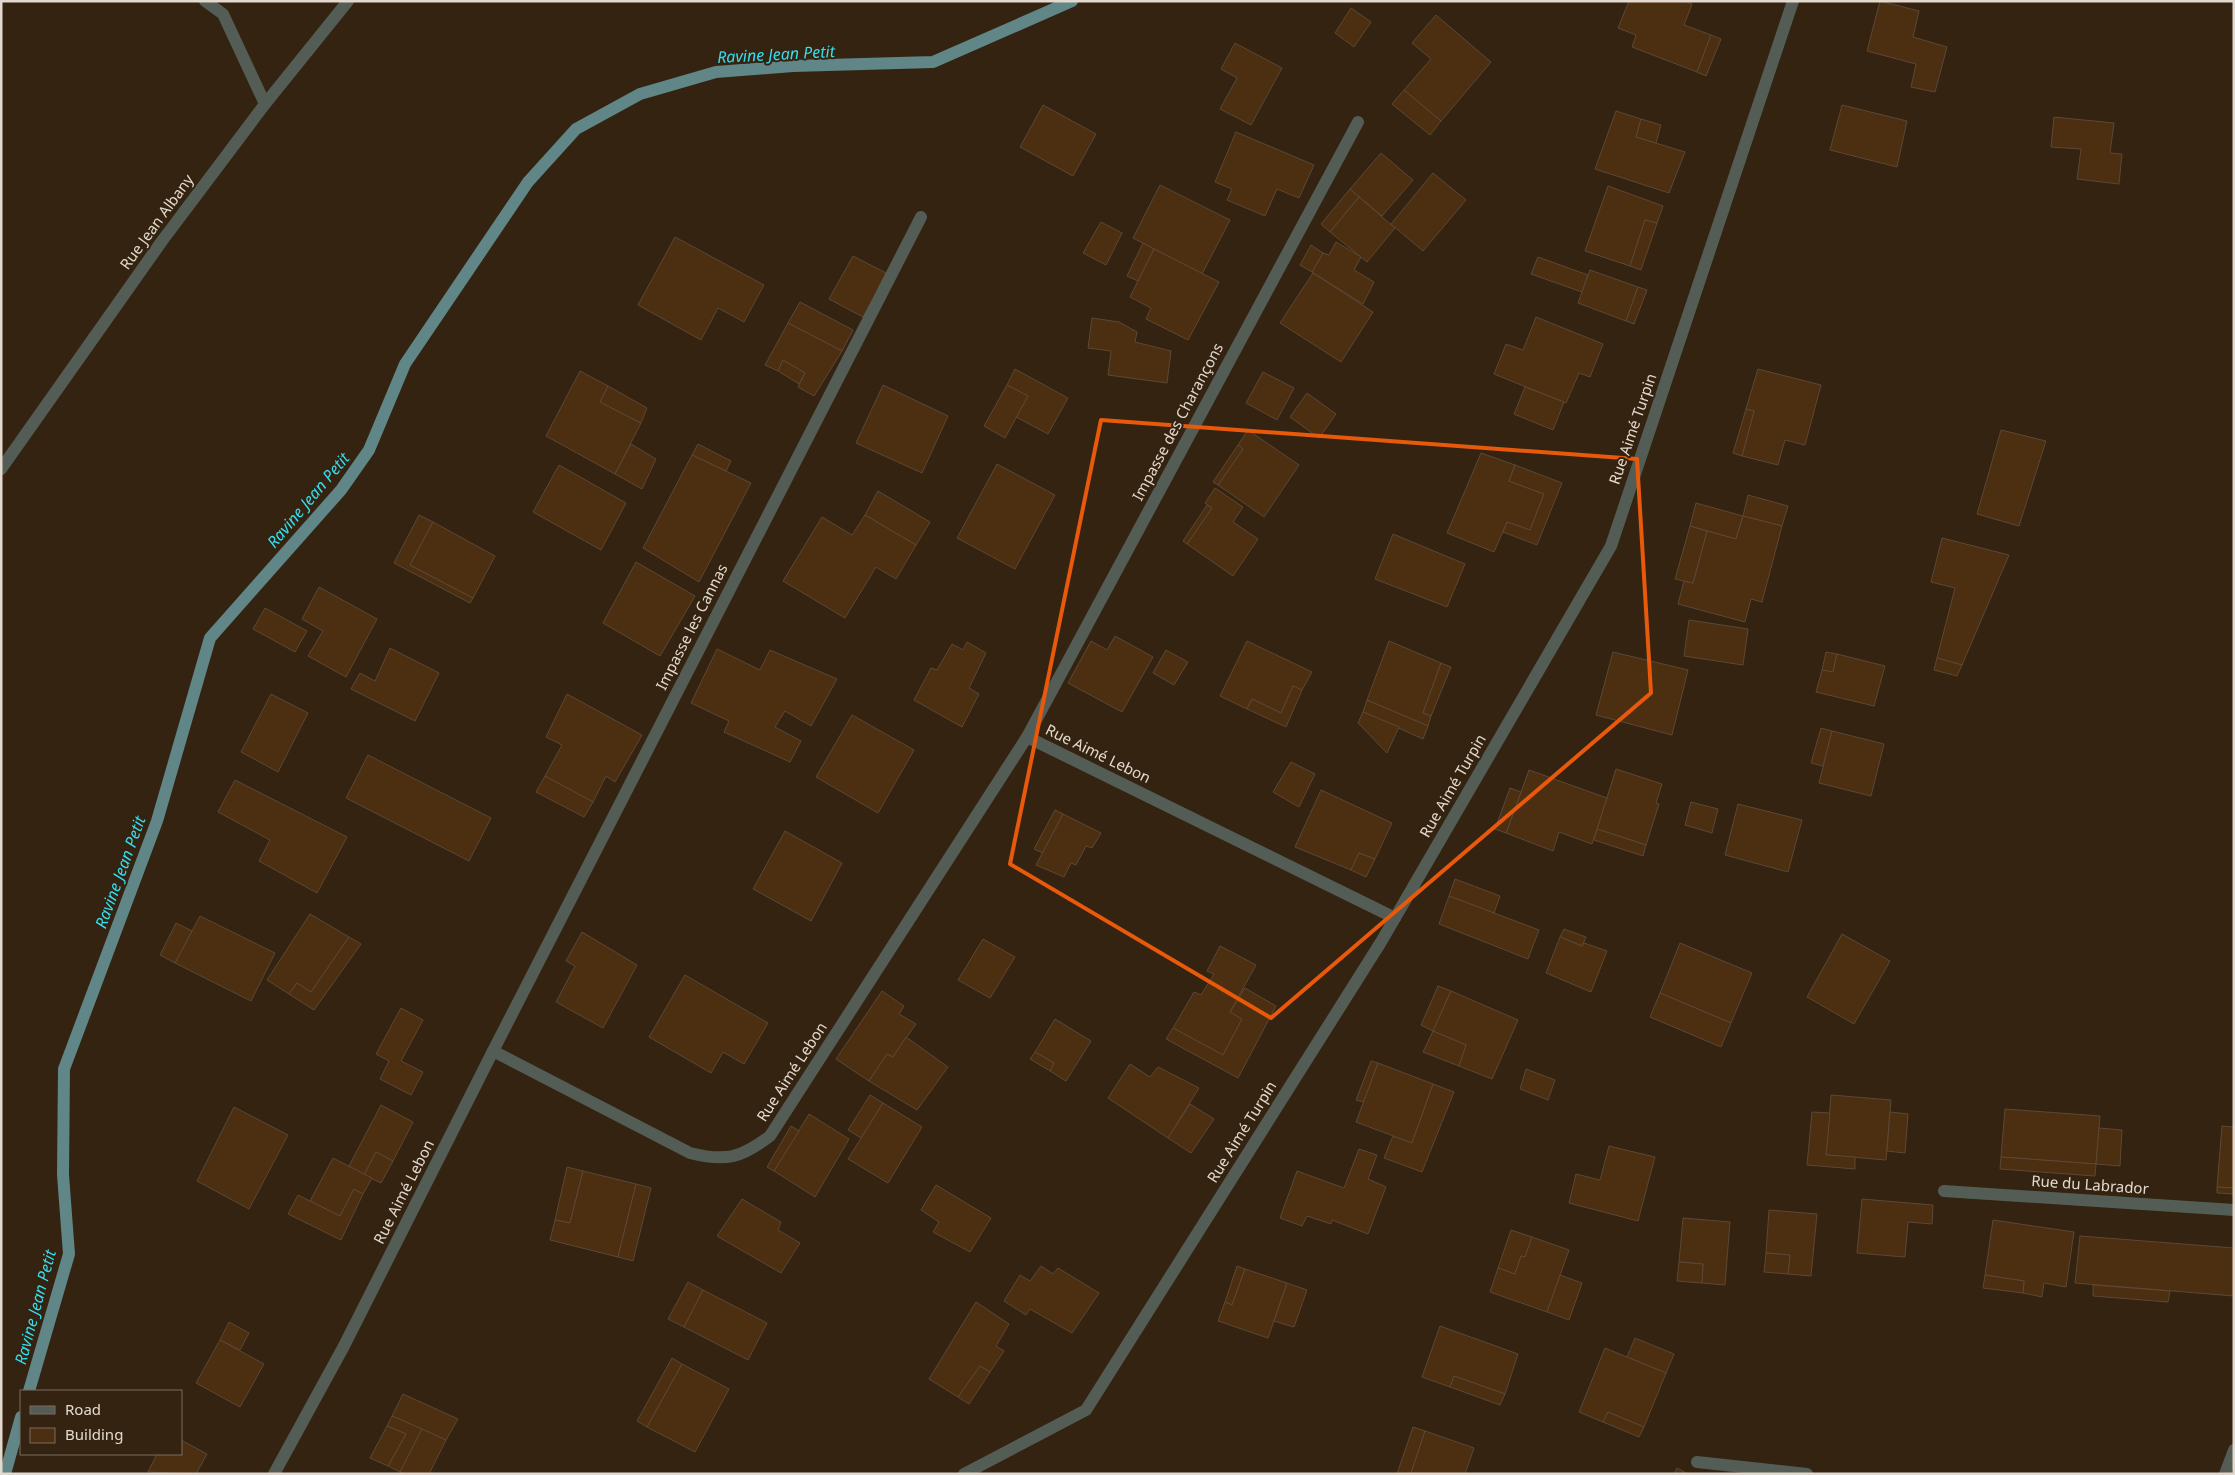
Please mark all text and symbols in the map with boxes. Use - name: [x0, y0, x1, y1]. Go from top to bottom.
- water label: Ravine Jean Petit: [717, 40, 836, 68]
- street label: Rue Jean Albany: [115, 169, 198, 273]
- street label: Impasse des Charançons: [1127, 339, 1227, 504]
- street label: Rue Aimé Turpin: [1604, 370, 1660, 487]
- water label: Ravine Jean Petit: [262, 447, 355, 552]
- street label: Impasse les Cannas: [651, 560, 732, 693]
- street label: Rue Aimé Lebon: [1043, 719, 1154, 787]
- street label: Rue Aimé Turpin: [1414, 730, 1490, 841]
- water label: Ravine Jean Petit: [89, 812, 151, 931]
- street label: Rue Aimé Lebon: [752, 1018, 831, 1125]
- street label: Rue Aimé Turpin: [1202, 1077, 1280, 1186]
- street label: Rue Aimé Lebon: [368, 1136, 438, 1247]
- street label: Rue du Labrador: [2031, 1170, 2149, 1198]
- water label: Ravine Jean Petit: [9, 1247, 61, 1367]
- legend: [20, 1390, 182, 1455]
- text: Road: [65, 1399, 101, 1419]
- text: Building: [65, 1424, 123, 1444]

